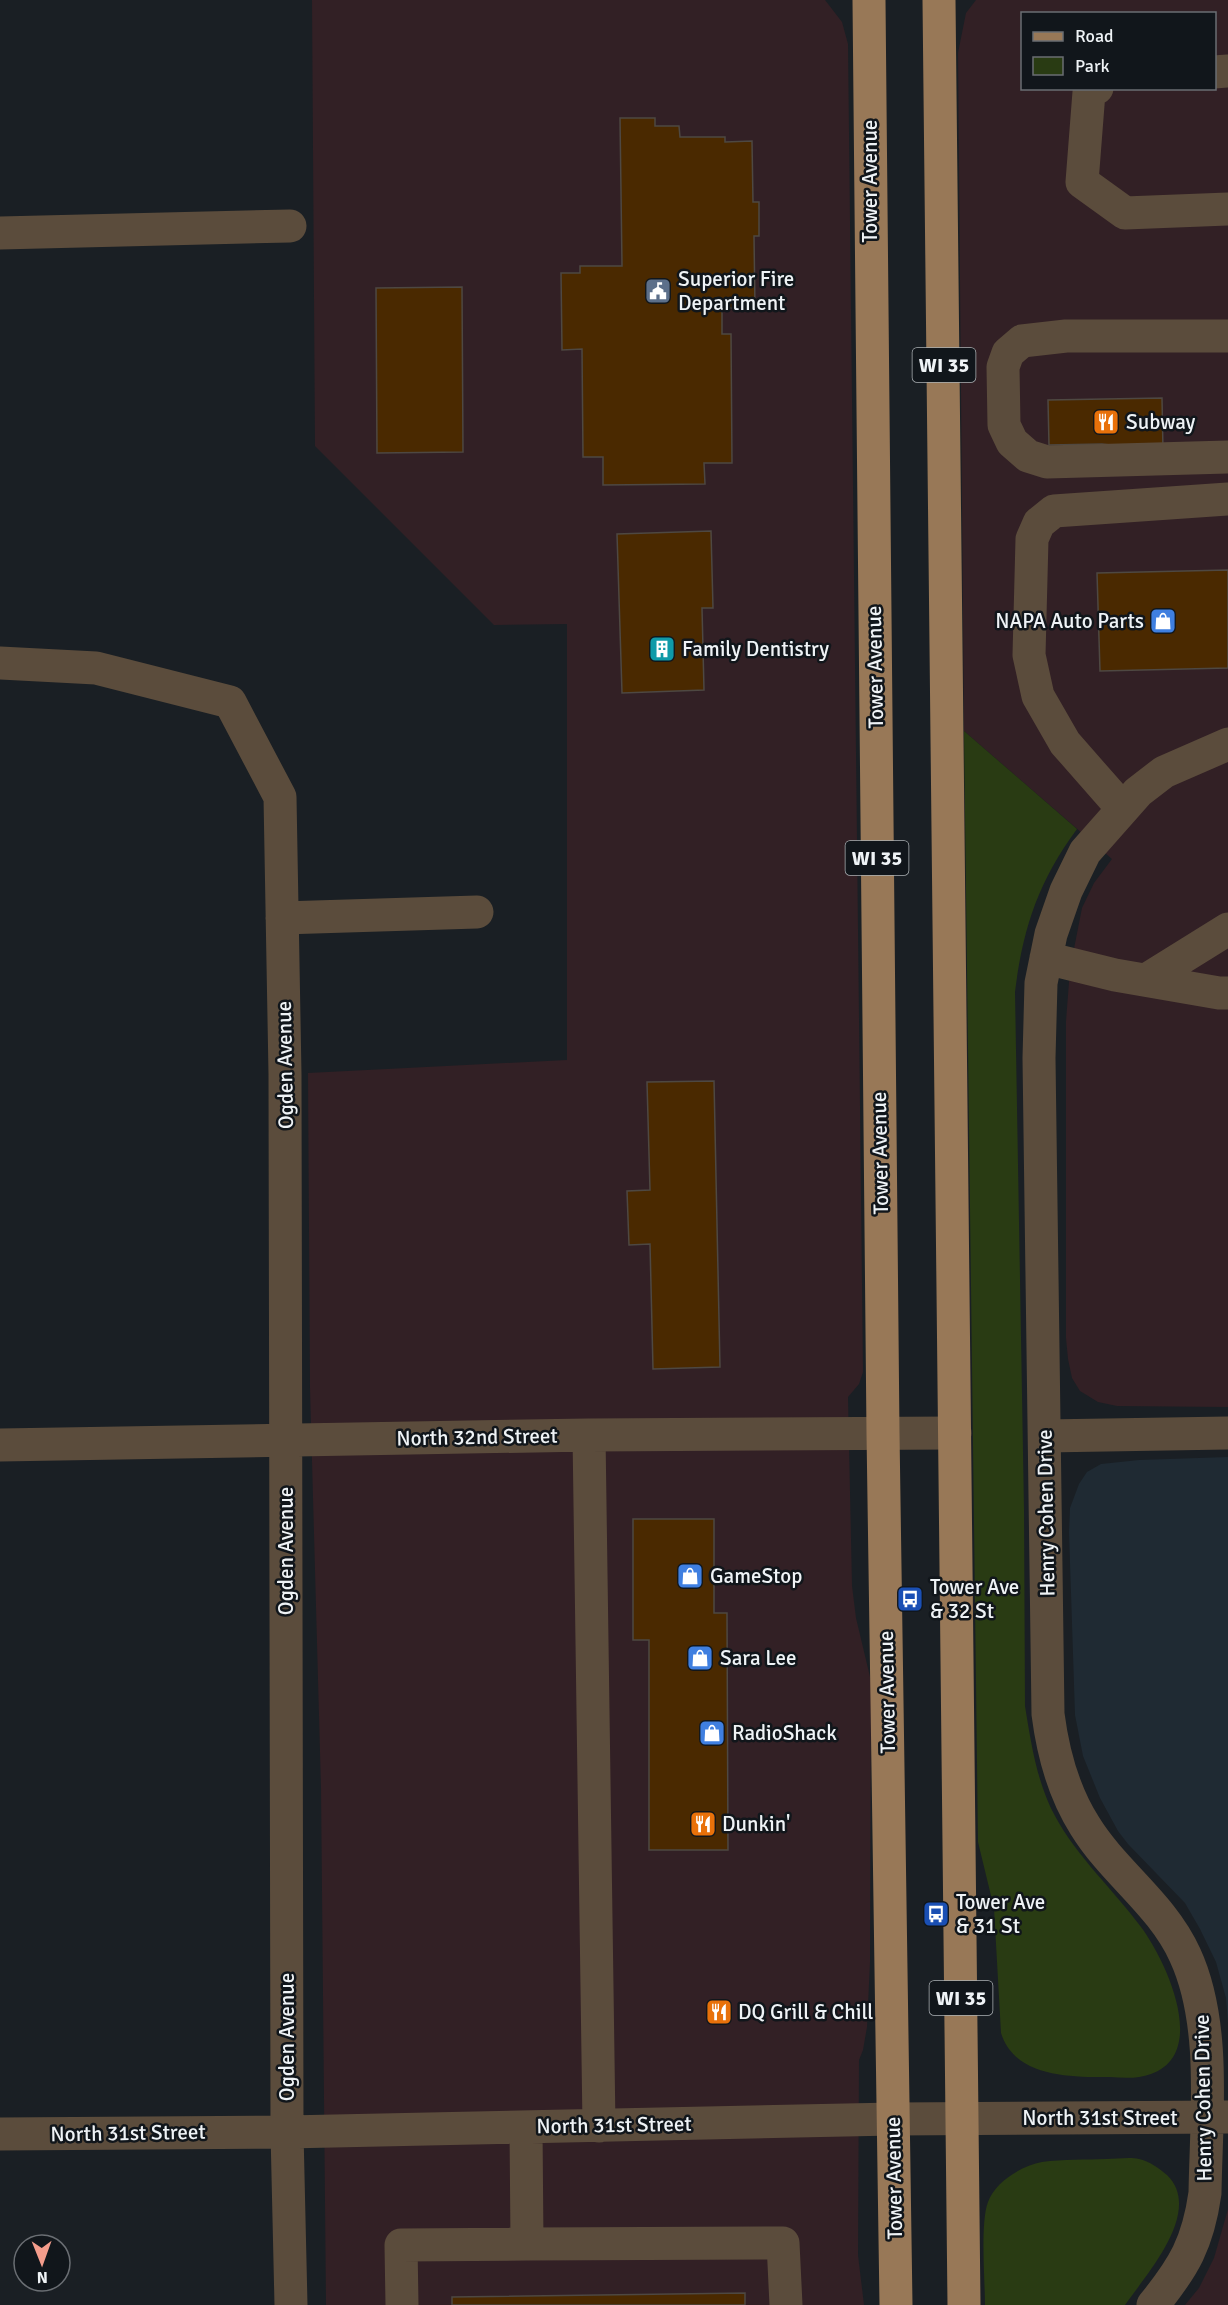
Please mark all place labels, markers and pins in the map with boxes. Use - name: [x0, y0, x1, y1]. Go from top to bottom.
- place label: Superior Fire Department: [678, 266, 794, 316]
- public building icon: Superior Fire Department: [643, 276, 673, 306]
- restaurant icon: Subway: [1091, 407, 1121, 437]
- place label: Subway: [1126, 409, 1196, 435]
- shop icon: NAPA Auto Parts: [1148, 606, 1178, 636]
- place label: NAPA Auto Parts: [995, 608, 1144, 634]
- building icon: Family Dentistry: [647, 634, 677, 664]
- place label: Family Dentistry: [682, 636, 829, 662]
- shop icon: GameStop: [675, 1561, 705, 1591]
- place label: GameStop: [710, 1563, 802, 1589]
- place label: Tower Ave & 32 St: [930, 1574, 1019, 1624]
- bus stop icon: Tower Ave & 32 St: [895, 1584, 925, 1614]
- shop icon: Sara Lee: [685, 1643, 715, 1673]
- place label: Sara Lee: [720, 1645, 797, 1671]
- shop icon: RadioShack: [697, 1718, 727, 1748]
- place label: RadioShack: [732, 1720, 837, 1746]
- restaurant icon: Dunkin': [688, 1809, 718, 1839]
- place label: Dunkin': [722, 1811, 790, 1837]
- place label: Tower Ave & 31 St: [956, 1889, 1045, 1939]
- bus stop icon: Tower Ave & 31 St: [921, 1899, 951, 1929]
- restaurant icon: DQ Grill & Chill: [704, 1997, 734, 2027]
- place label: DQ Grill & Chill: [738, 1999, 874, 2025]

